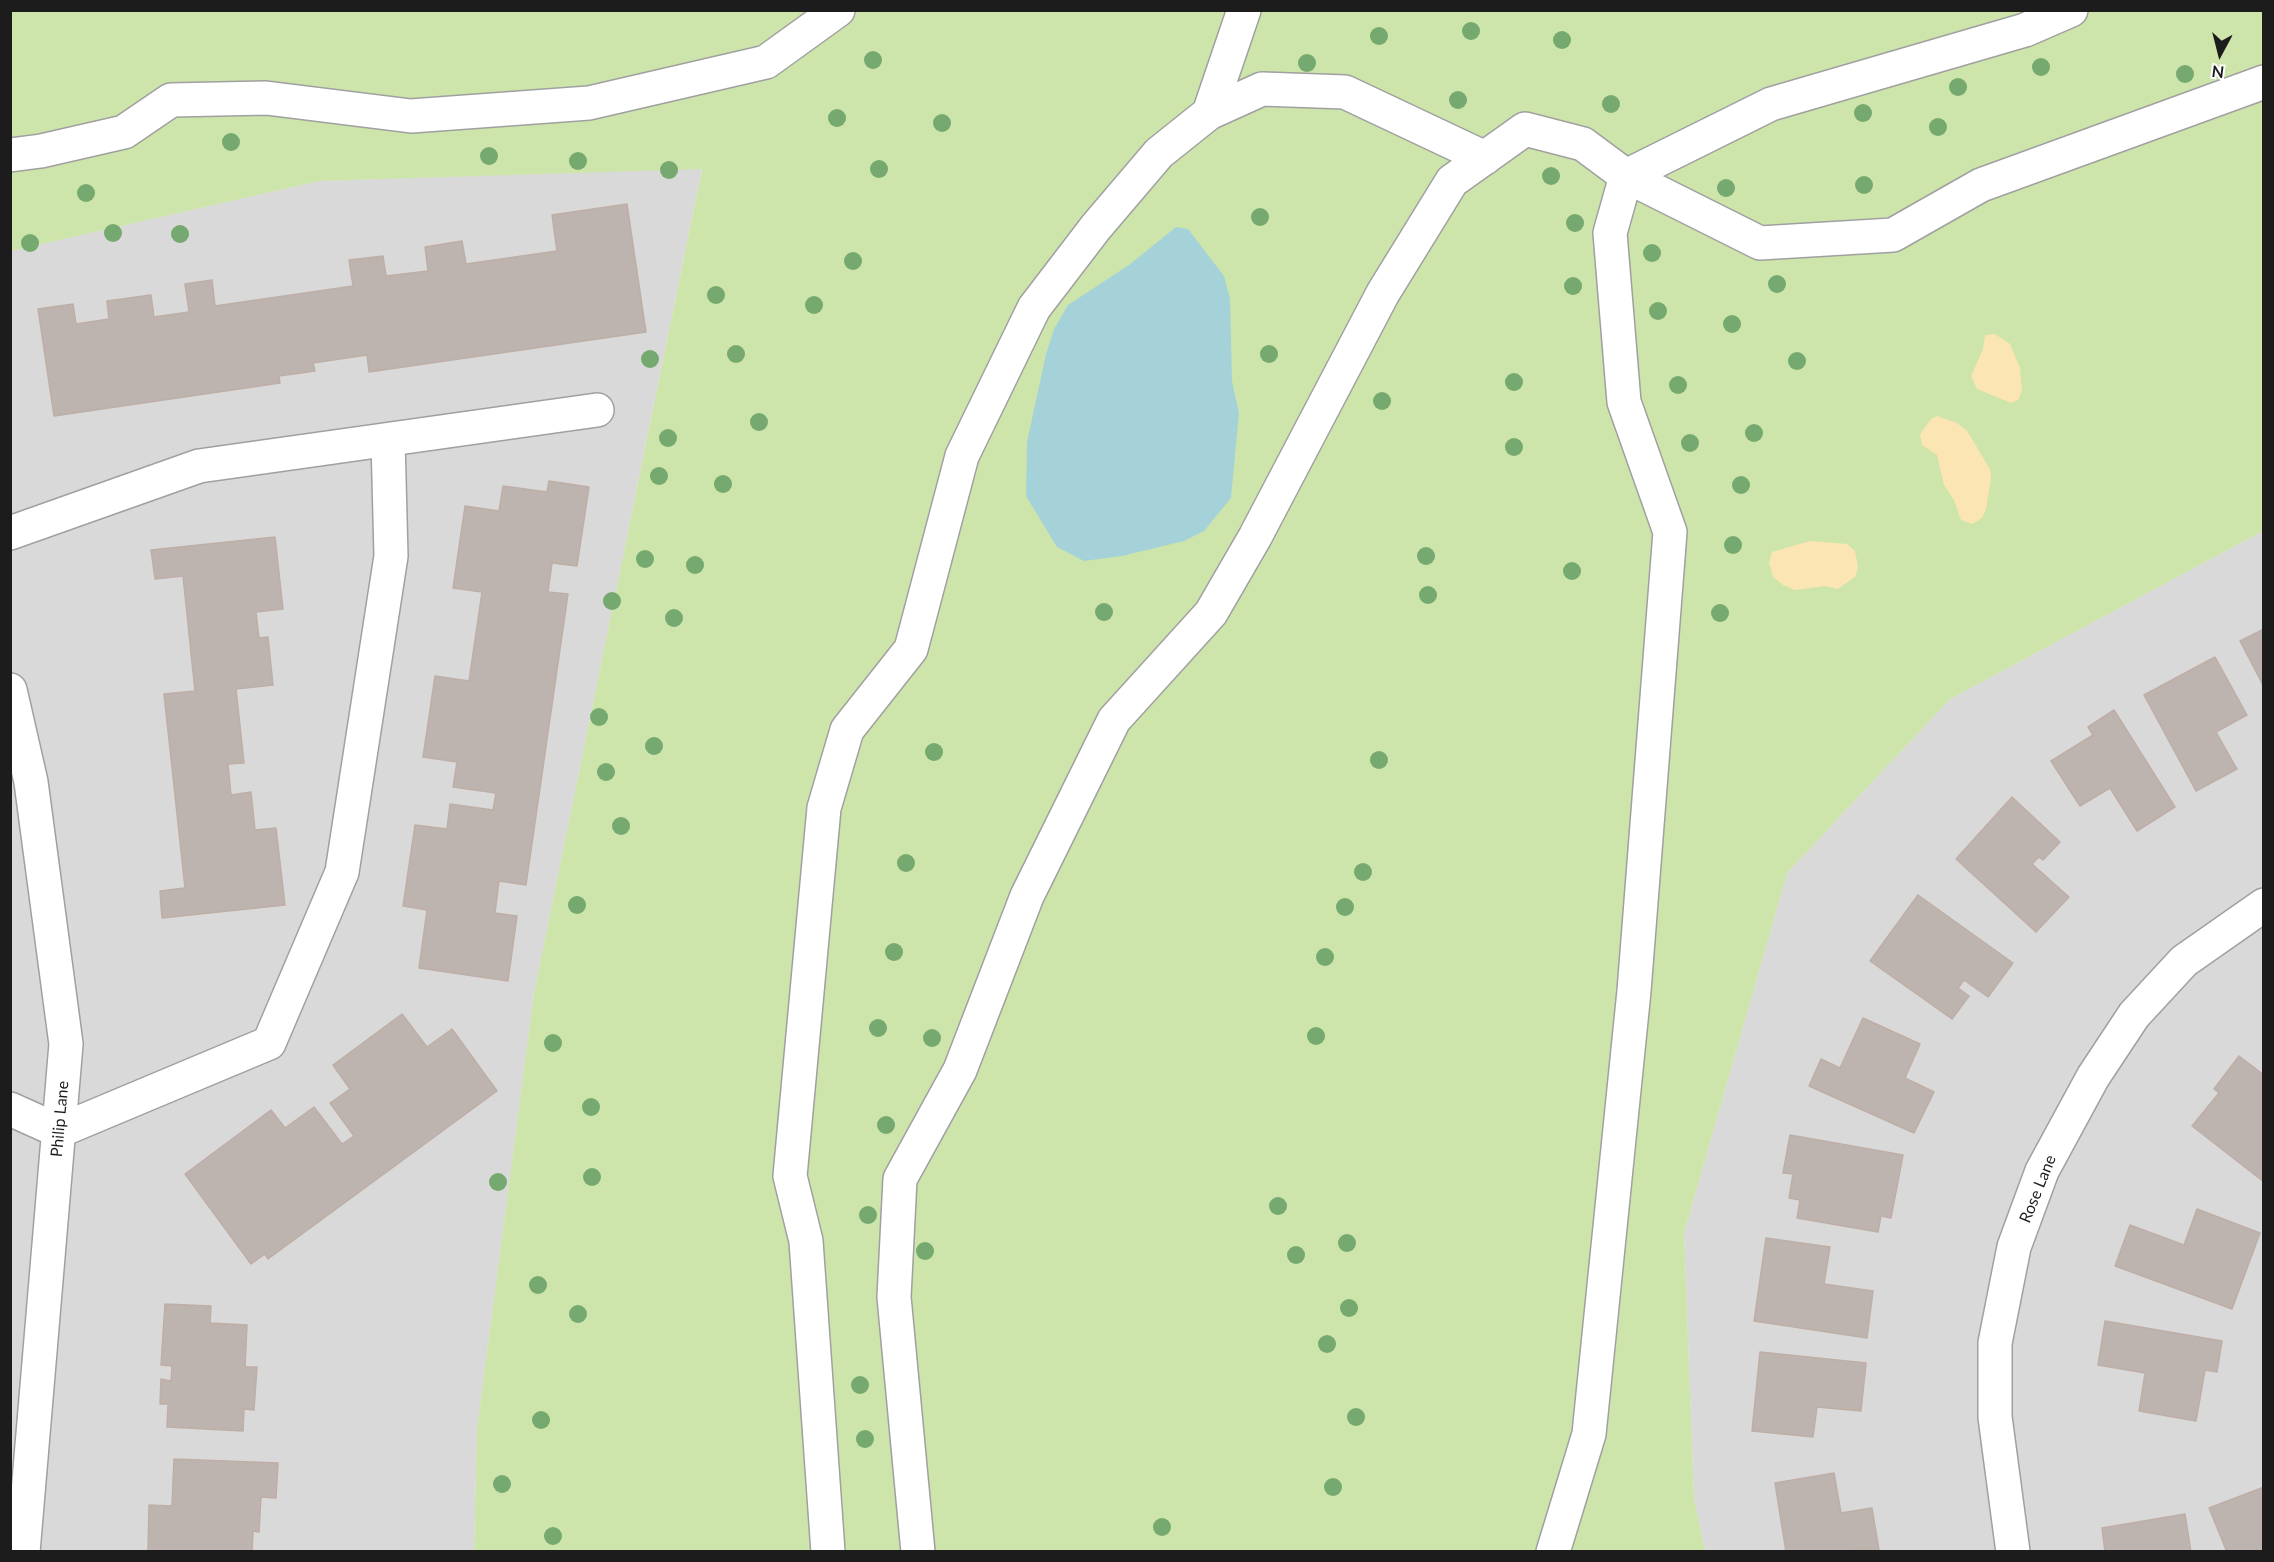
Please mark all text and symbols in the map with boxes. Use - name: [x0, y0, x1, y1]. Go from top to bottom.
- north arrow: [2190, 24, 2250, 84]
- text: N: [2210, 62, 2225, 83]
- street label: Philip Lane: [47, 1080, 73, 1158]
- street label: Rose Lane: [2016, 1152, 2060, 1226]

